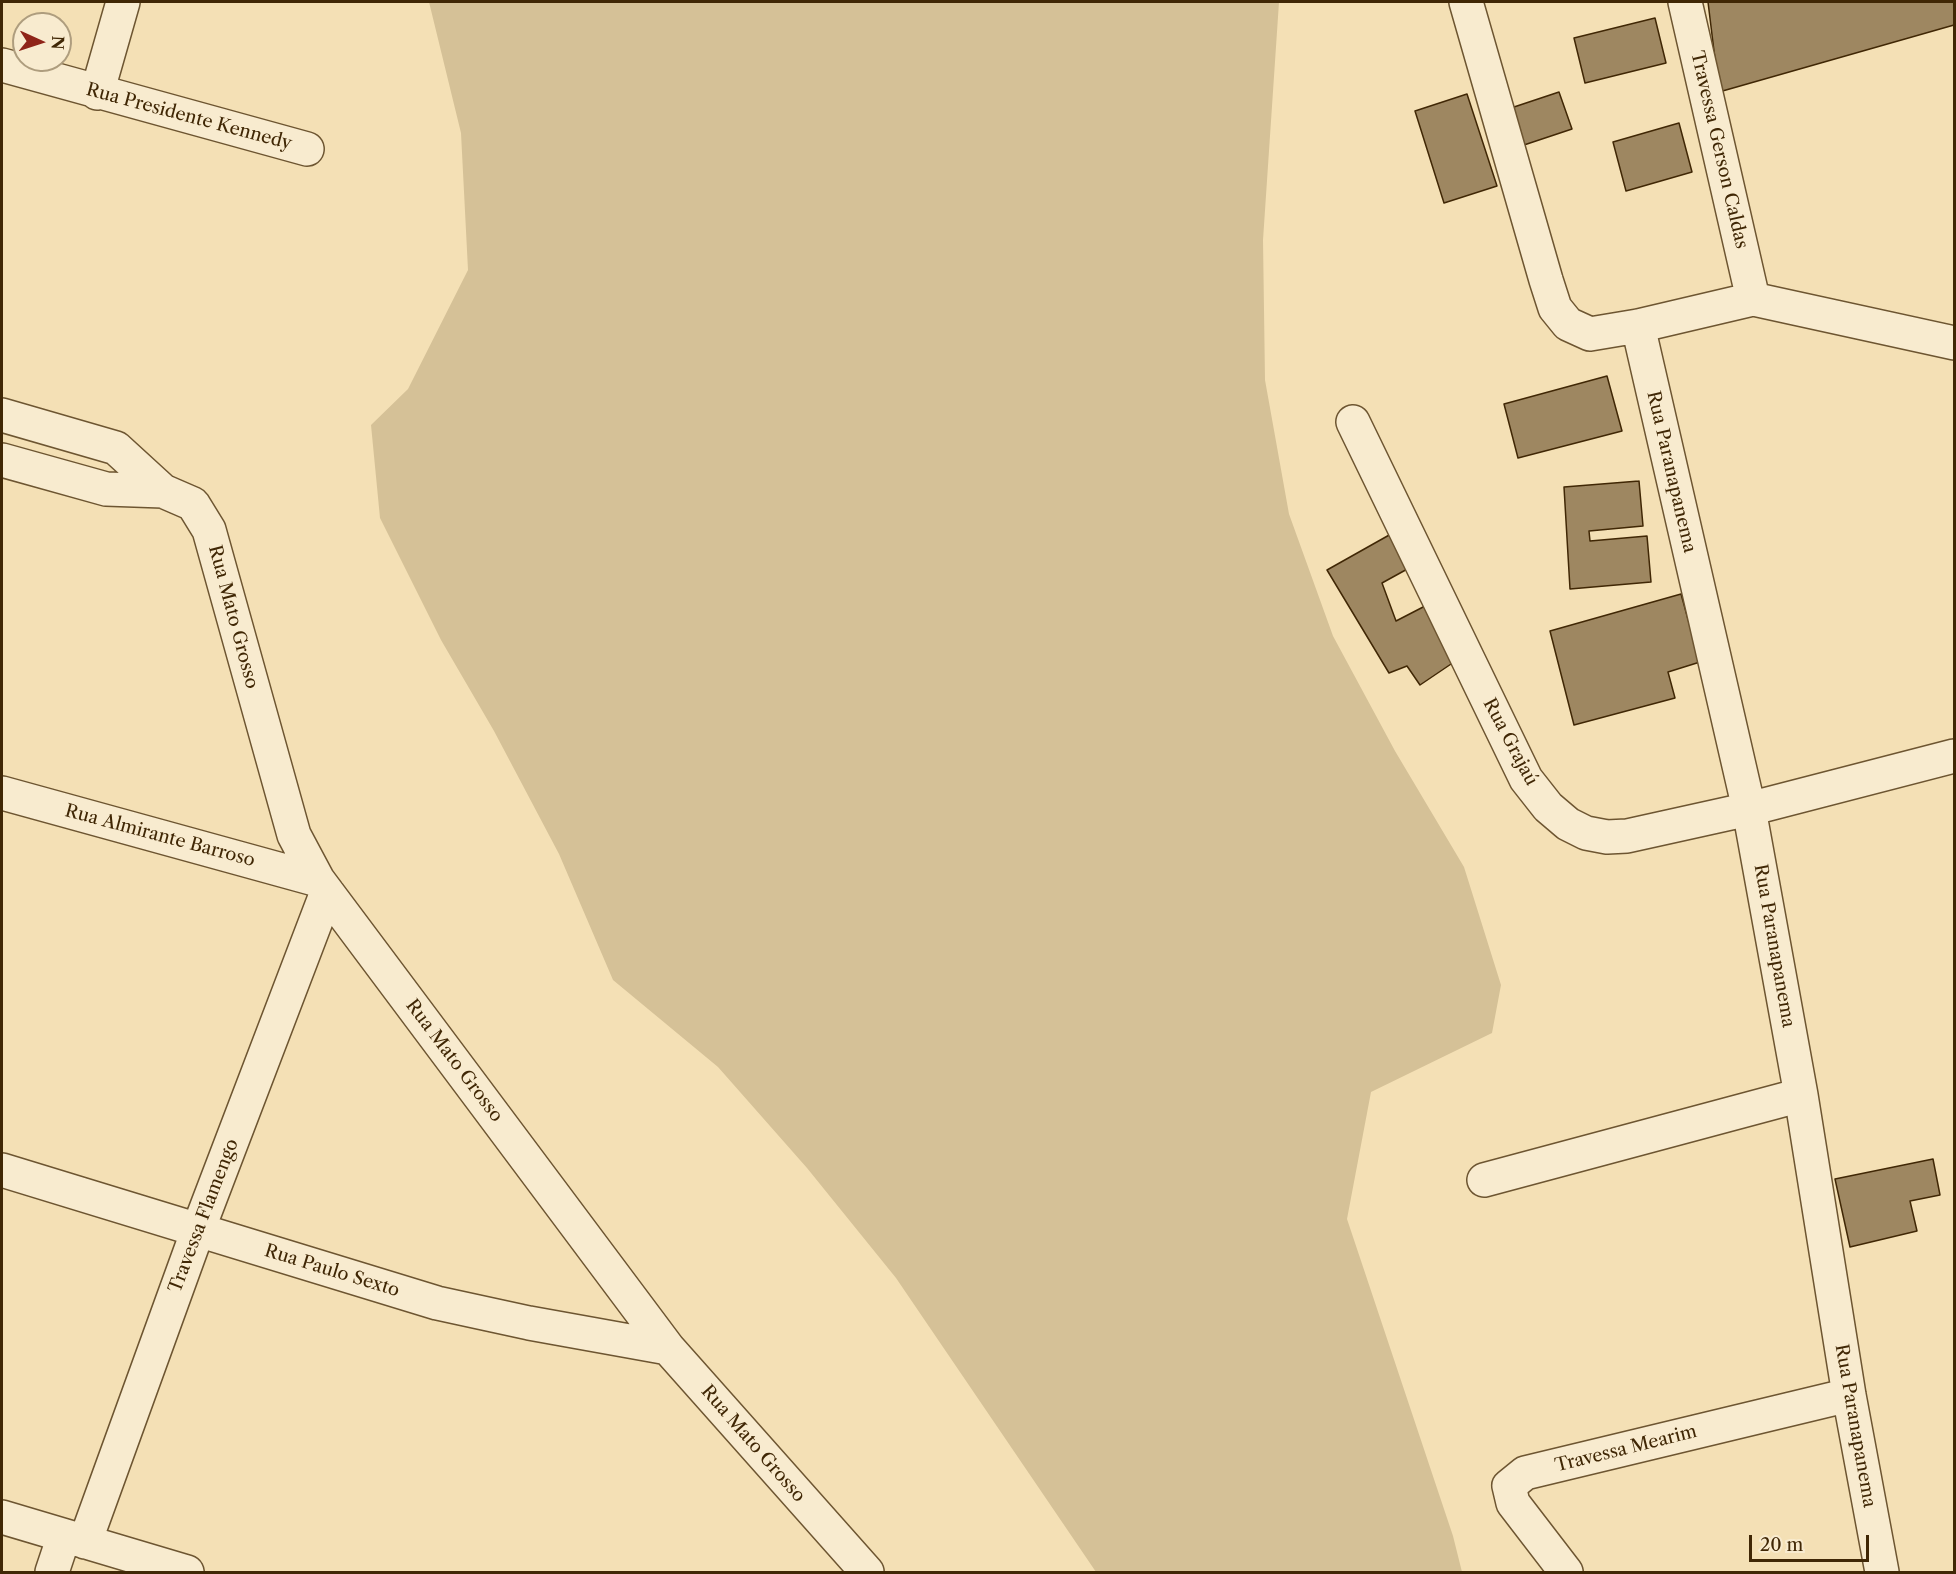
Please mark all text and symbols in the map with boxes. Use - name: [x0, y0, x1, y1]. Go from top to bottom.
- north arrow: [12, 12, 72, 72]
- text: N: [48, 35, 68, 50]
- street label: Travessa Gerson Caldas: [1686, 49, 1752, 251]
- street label: Rua Presidente Kennedy: [84, 79, 294, 155]
- street label: Rua Paranapanema: [1642, 389, 1700, 555]
- street label: Rua Mato Grosso: [203, 543, 263, 691]
- street label: Rua Grajaú: [1478, 695, 1542, 789]
- street label: Rua Almirante Barroso: [63, 800, 257, 872]
- street label: Rua Paranapanema: [1749, 863, 1799, 1029]
- street label: Rua Mato Grosso: [401, 995, 507, 1127]
- street label: Travessa Flamengo: [165, 1136, 243, 1296]
- street label: Rua Paulo Sexto: [262, 1240, 402, 1302]
- street label: Rua Paranapanema: [1830, 1343, 1880, 1509]
- street label: Rua Mato Grosso: [696, 1381, 810, 1507]
- street label: Travessa Mearim: [1553, 1421, 1699, 1477]
- scale bar: [1752, 1523, 1872, 1561]
- text: 20 m: [1760, 1534, 1803, 1556]

